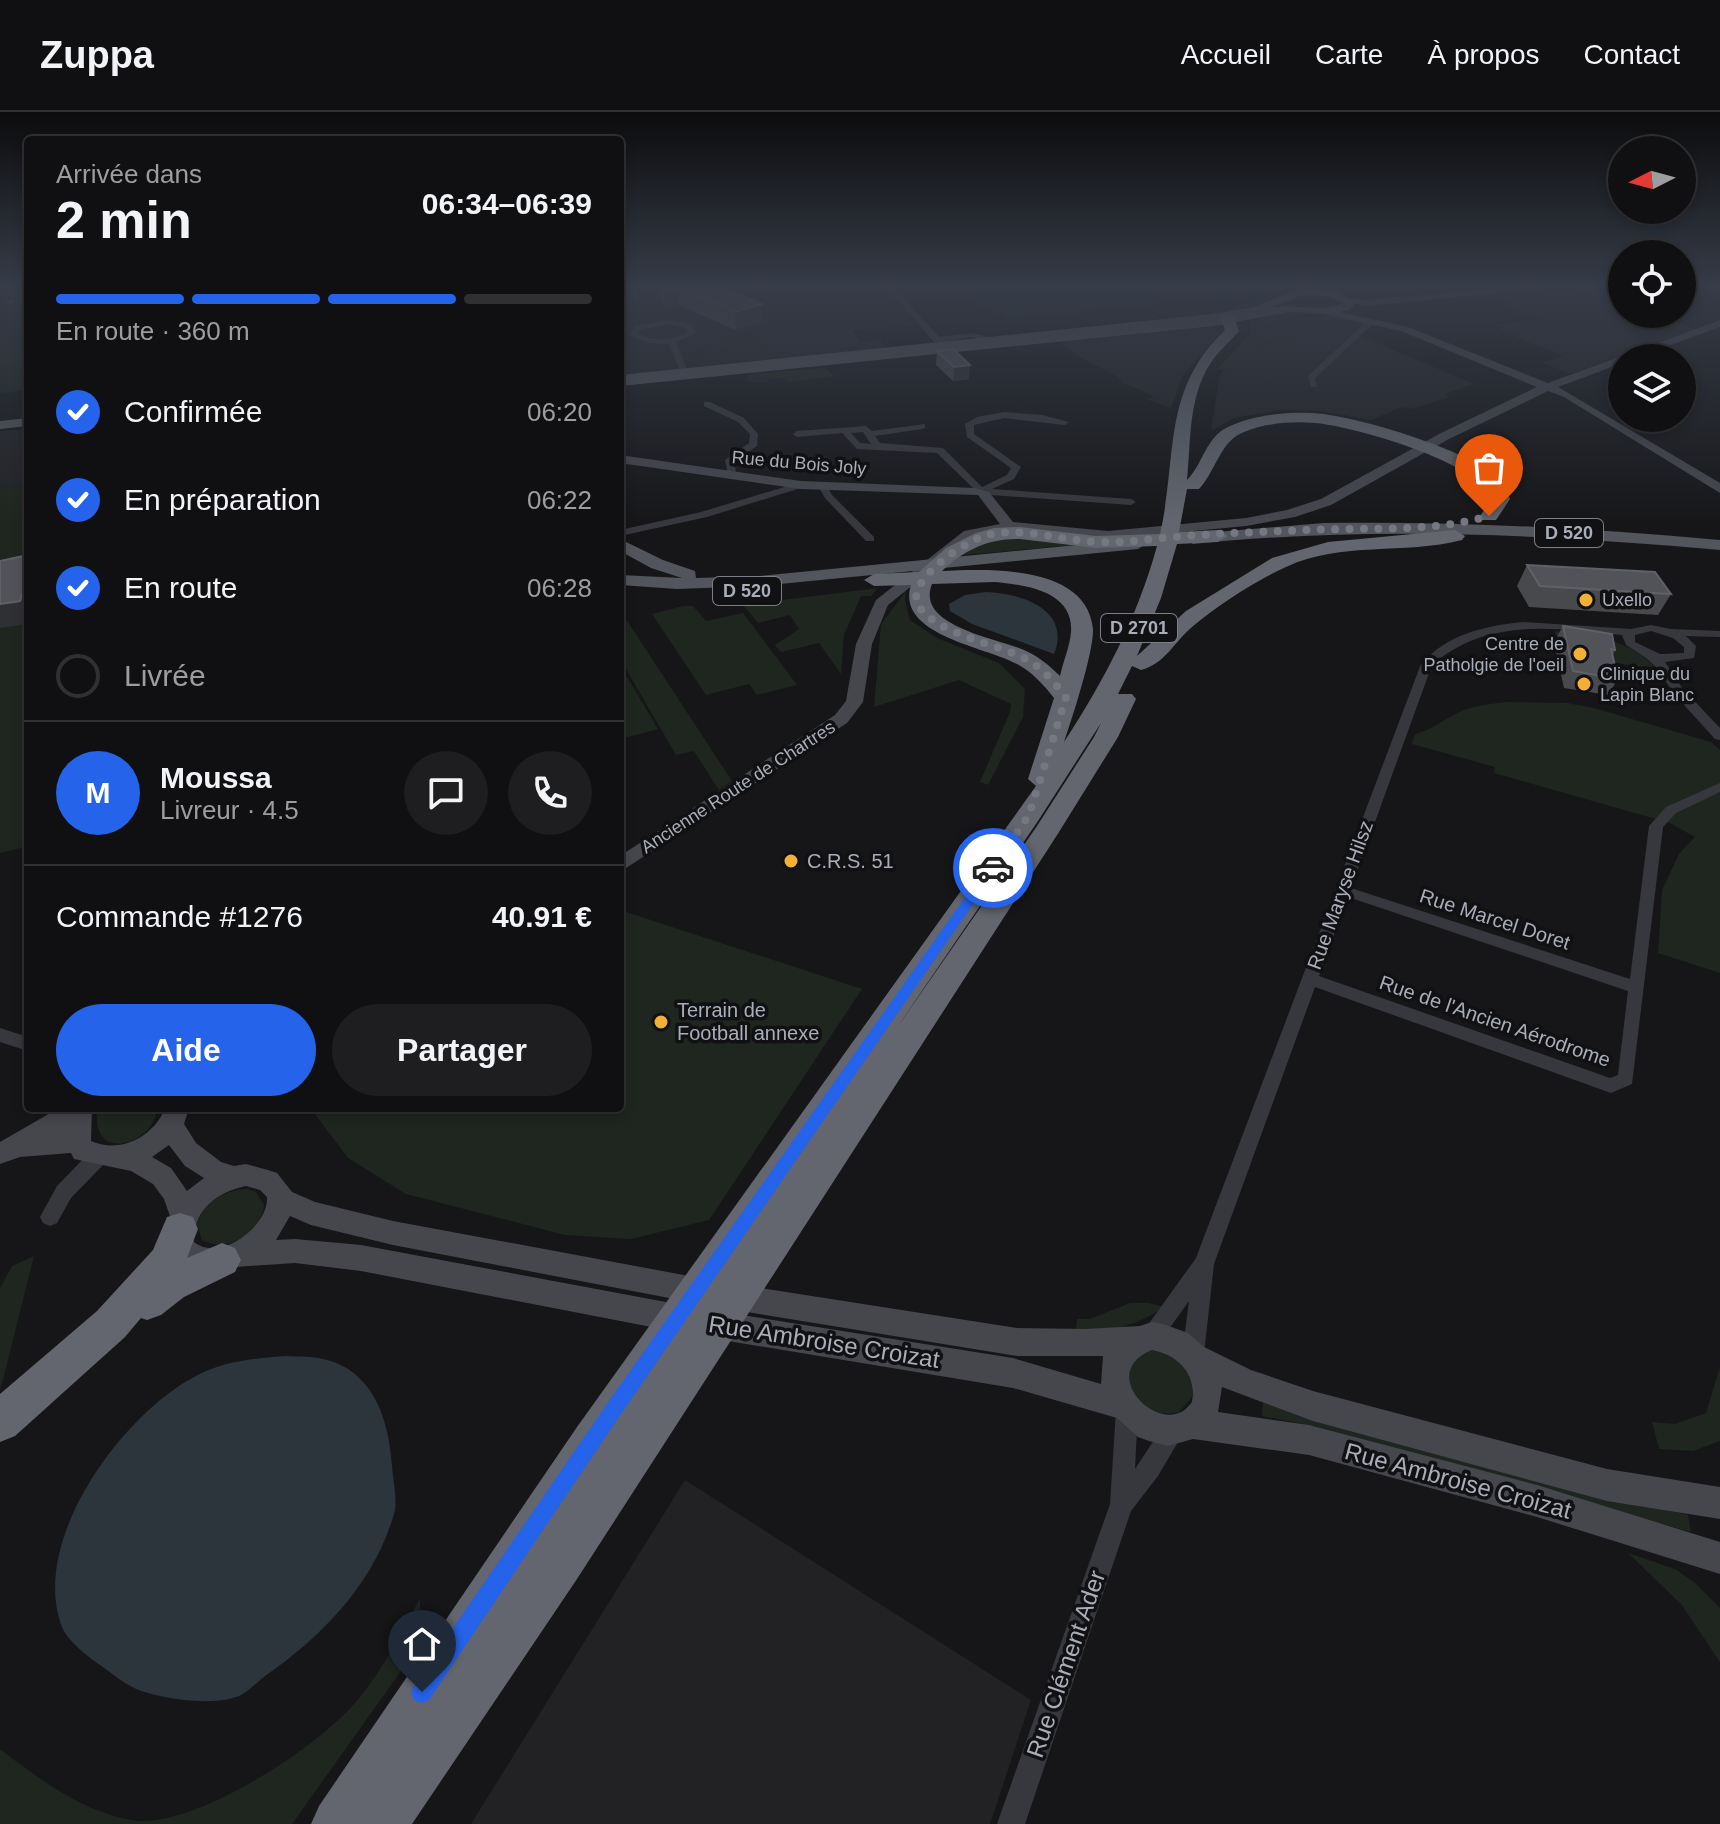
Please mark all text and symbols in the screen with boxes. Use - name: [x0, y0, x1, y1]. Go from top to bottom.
- text: Zuppa: [40, 34, 154, 76]
- text: Accueil: [1181, 39, 1271, 70]
- text: Carte: [1315, 39, 1383, 70]
- text: À propos: [1427, 39, 1540, 70]
- text: Contact: [1584, 39, 1680, 70]
- north arrow: [1608, 136, 1696, 224]
- map controls: [1608, 136, 1696, 432]
- text: Arrivée dans: [56, 159, 202, 189]
- text: 06:34–06:39: [422, 187, 592, 220]
- text: 2 min: [56, 191, 192, 249]
- button: locate: [1608, 240, 1696, 328]
- text: En route · 360 m: [56, 316, 250, 346]
- button: layers: [1608, 344, 1696, 432]
- icon: check: [56, 390, 100, 434]
- text: Confirmée: [124, 395, 262, 428]
- text: 06:20: [527, 397, 592, 427]
- pin: [1455, 434, 1523, 516]
- icon: bag: [1467, 446, 1511, 490]
- street label: Rue du Bois Joly: [731, 447, 867, 479]
- icon: check: [56, 478, 100, 522]
- text: En préparation: [124, 483, 321, 516]
- text: 06:22: [527, 485, 592, 515]
- road number: D 520: [1535, 519, 1603, 547]
- icon: check: [56, 566, 100, 610]
- text: En route: [124, 571, 237, 604]
- text: 06:28: [527, 573, 592, 603]
- road number: D 520: [713, 577, 781, 605]
- place label: Uxello: [1602, 590, 1652, 610]
- marker: Uxello: [1577, 591, 1595, 609]
- road number: D 2701: [1101, 614, 1177, 642]
- place label: Centre de Patholgie de l'oeil: [1423, 634, 1564, 675]
- marker: Centre de Patholgie de l'oeil: [1571, 645, 1589, 663]
- text: Livrée: [124, 659, 206, 692]
- place label: Clinique du Lapin Blanc: [1600, 664, 1694, 705]
- marker: Clinique du Lapin Blanc: [1575, 675, 1593, 693]
- street label: Ancienne Route de Chartres: [637, 717, 839, 857]
- button: chat: [404, 751, 488, 835]
- button: phone: [508, 751, 592, 835]
- text: Moussa: [160, 761, 272, 794]
- text: M: [86, 776, 111, 809]
- text: Livreur · 4.5: [160, 795, 299, 825]
- street label: Rue Maryse Hilsz: [1303, 818, 1377, 972]
- courier: [953, 828, 1033, 908]
- icon: car: [971, 846, 1015, 890]
- place label: C.R.S. 51: [807, 850, 894, 872]
- marker: C.R.S. 51: [782, 852, 800, 870]
- street label: Rue Marcel Doret: [1417, 884, 1573, 954]
- text: Commande #1276: [56, 900, 303, 933]
- text: 40.91 €: [492, 900, 592, 933]
- street label: Rue de l'Ancien Aérodrome: [1377, 971, 1613, 1071]
- place label: Terrain de Football annexe: [677, 999, 819, 1044]
- button: Aide: [56, 1004, 316, 1096]
- button: Partager: [332, 1004, 592, 1096]
- marker: Terrain de Football annexe: [652, 1013, 670, 1031]
- street label: Rue Ambroise Croizat: [707, 1310, 942, 1373]
- street label: Rue Ambroise Croizat: [1342, 1437, 1575, 1524]
- street label: Rue Clément Ader: [1021, 1567, 1110, 1761]
- pin: [388, 1610, 456, 1692]
- icon: home: [400, 1622, 444, 1666]

